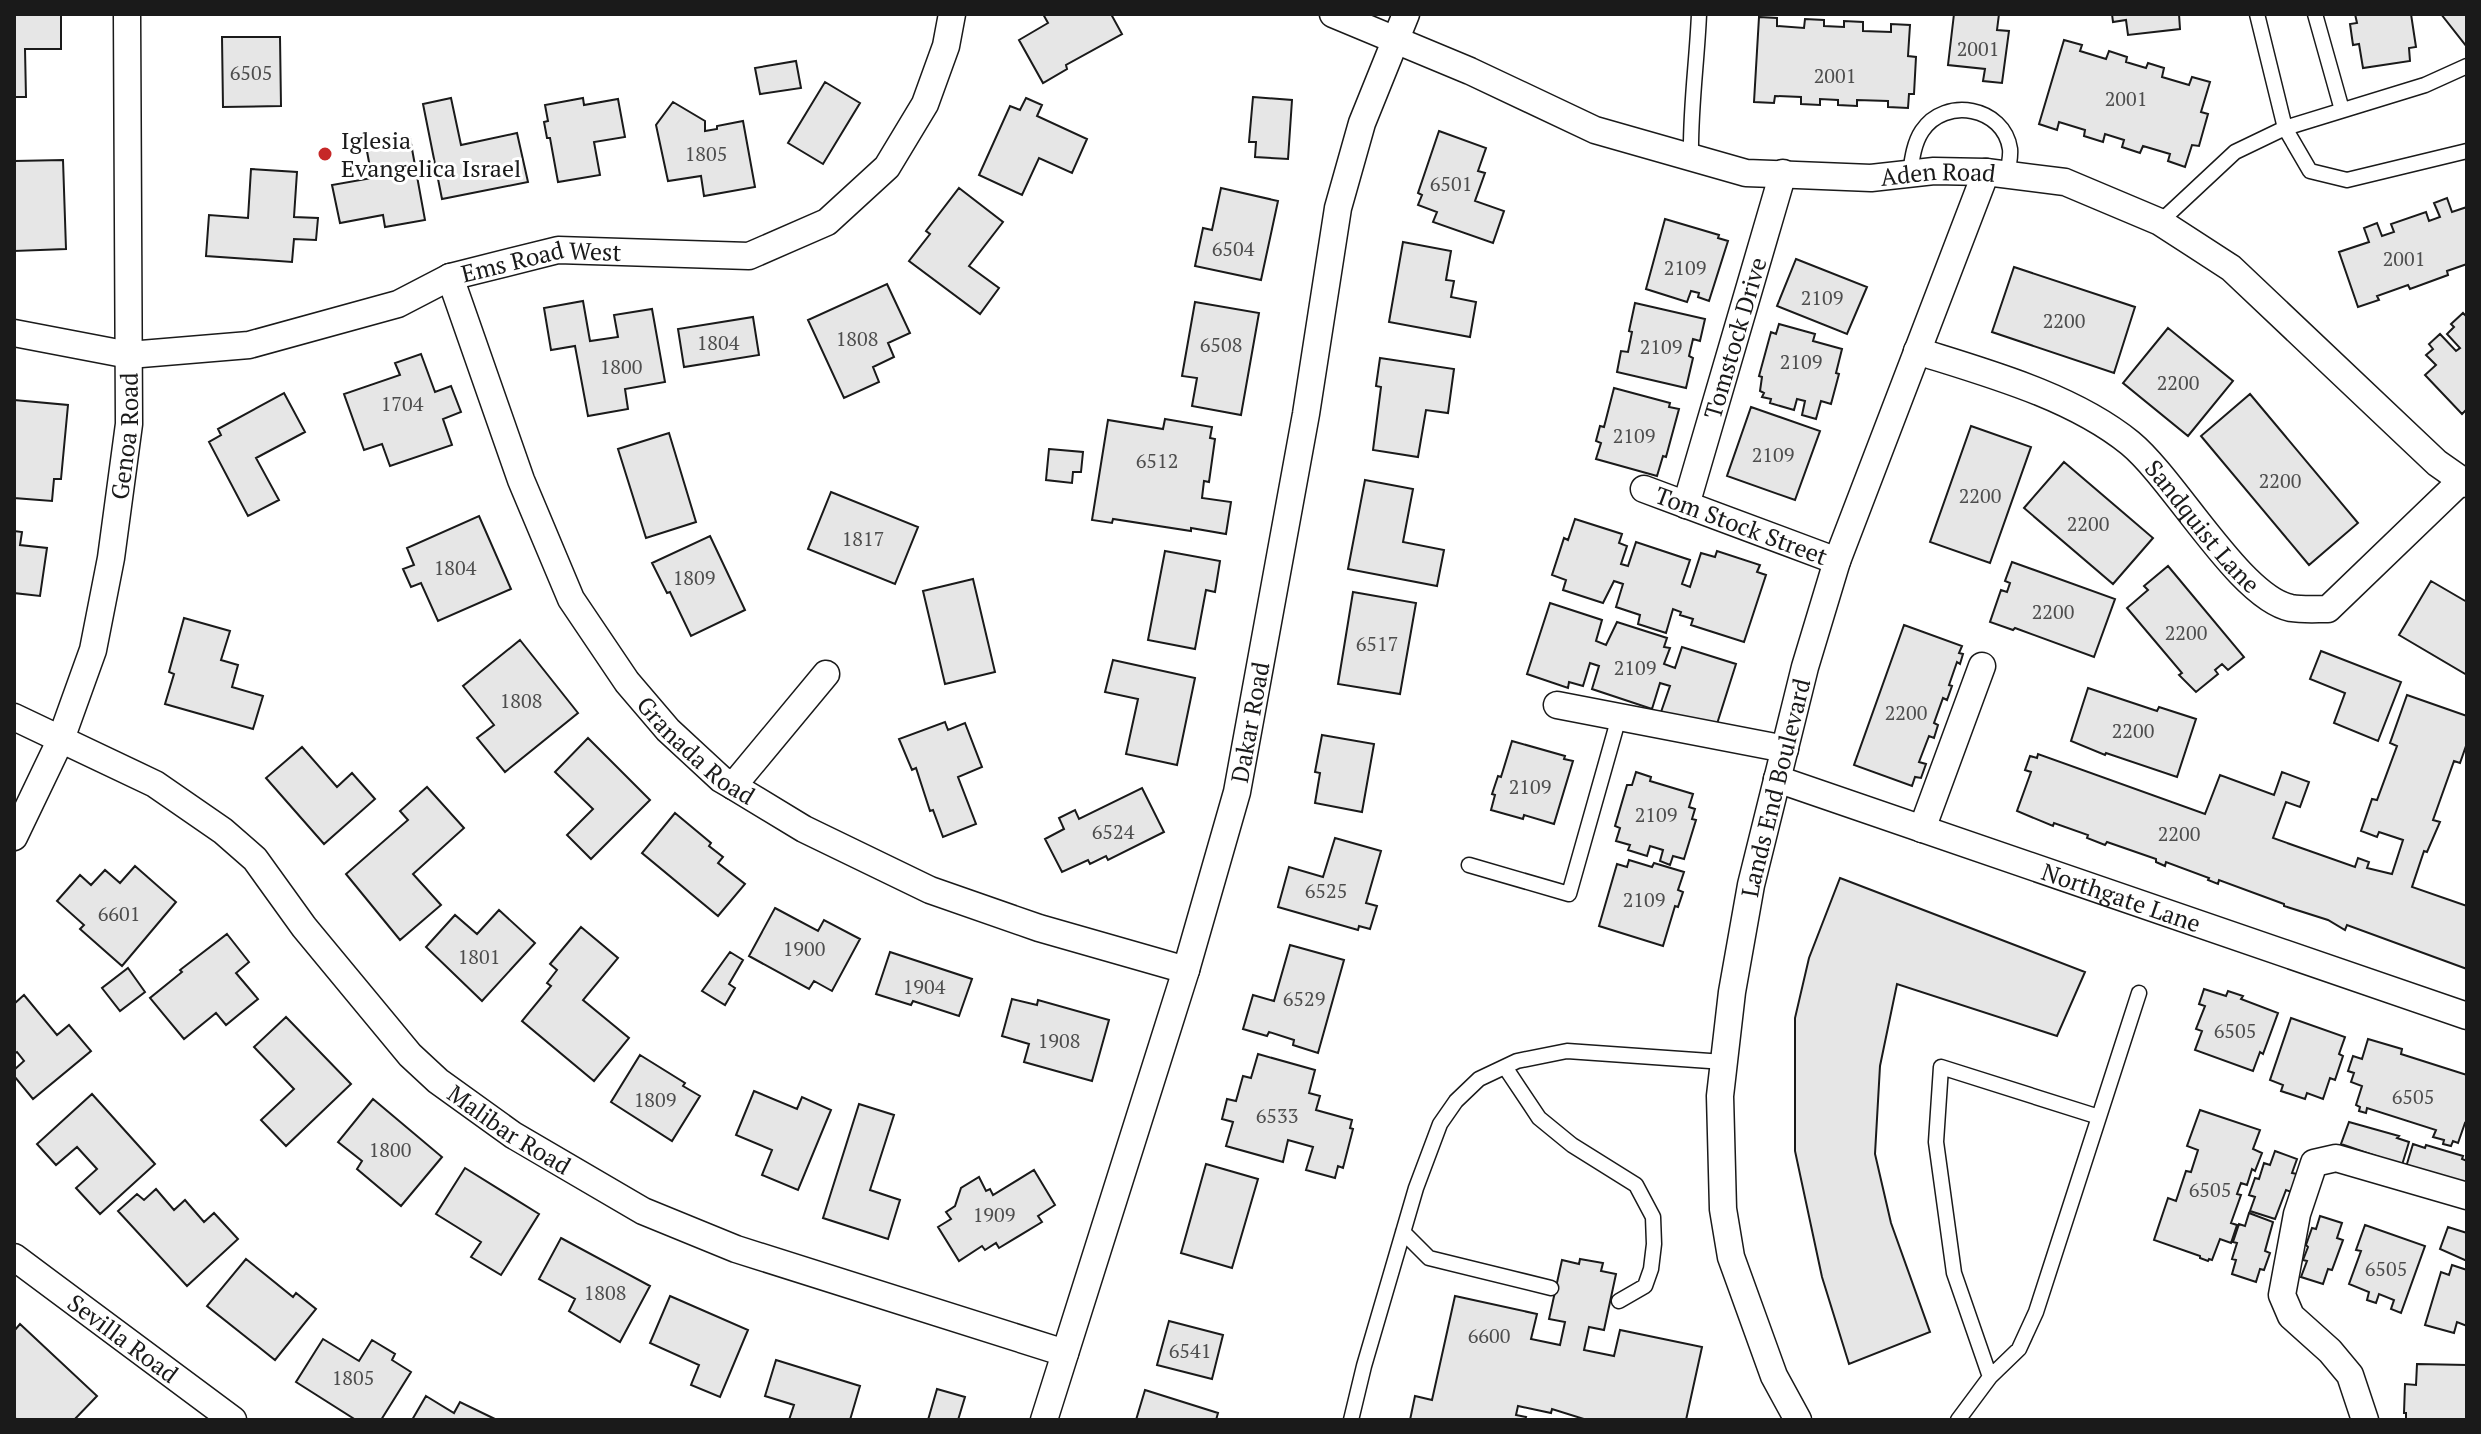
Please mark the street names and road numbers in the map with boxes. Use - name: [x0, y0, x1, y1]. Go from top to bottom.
- street label: Aden Road: [1879, 155, 1998, 193]
- street label: Ems Road West: [458, 233, 622, 290]
- street label: Tomstock Drive: [1696, 254, 1774, 422]
- street label: Genoa Road: [103, 372, 145, 502]
- street label: Sandquist Lane: [2138, 453, 2267, 600]
- street label: Tom Stock Street: [1651, 479, 1832, 572]
- street label: Dakar Road: [1223, 659, 1276, 785]
- street label: Lands End Boulevard: [1733, 675, 1818, 899]
- street label: Granada Road: [630, 689, 761, 812]
- street label: Northgate Lane: [2037, 855, 2205, 939]
- street label: Malibar Road: [442, 1077, 577, 1181]
- street label: Sevilla Road: [61, 1287, 185, 1390]

